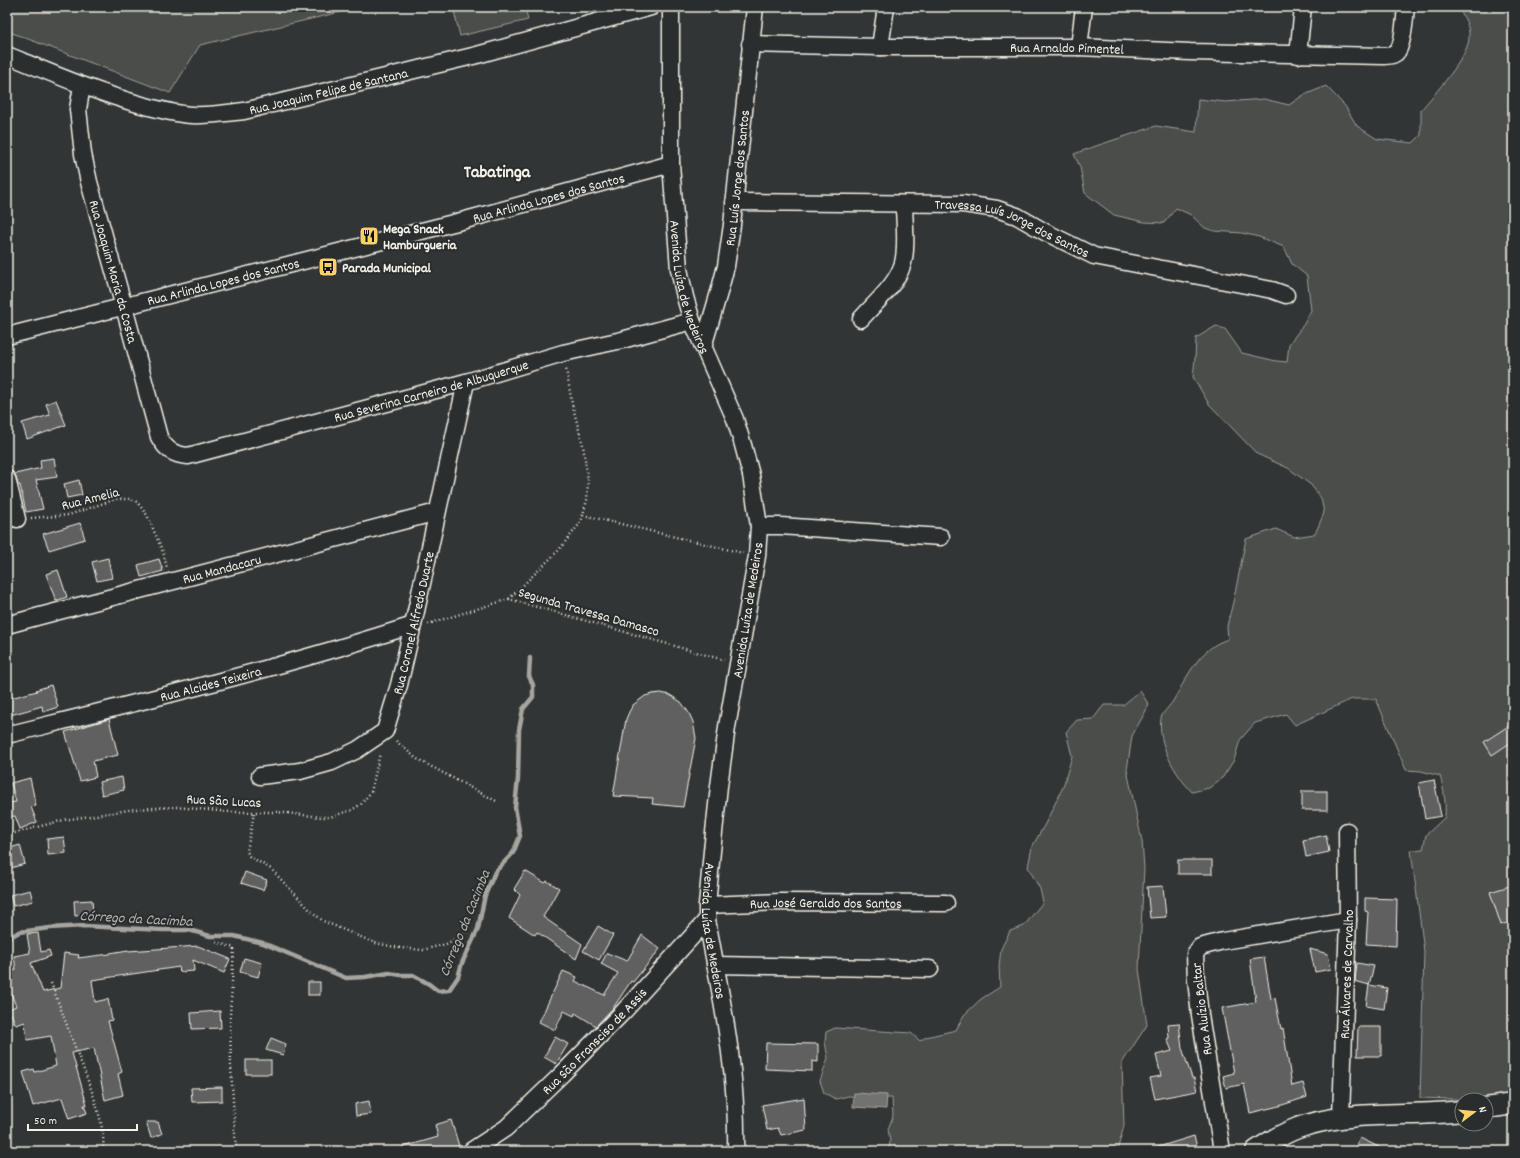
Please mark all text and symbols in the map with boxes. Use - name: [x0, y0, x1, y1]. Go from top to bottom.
- street label: Rua Arnaldo Pimentel: [1010, 39, 1125, 61]
- street label: Rua Joaquim Felipe de Santana: [247, 64, 410, 121]
- street label: Rua Luís Jorge dos Santos: [721, 109, 756, 248]
- district label: Tabatinga: [464, 161, 531, 186]
- street label: Rua Arlinda Lopes dos Santos: [471, 169, 627, 229]
- street label: Travessa Luís Jorge dos Santos: [934, 196, 1092, 264]
- street label: Rua Joaquim Maria da Costa: [83, 198, 141, 346]
- street label: Avenida Luíza de Medeiros: [663, 219, 713, 358]
- place label: Mega Snack Hamburgueria: [383, 220, 458, 256]
- restaurant icon: Mega Snack Hamburgueria: [358, 225, 380, 247]
- street label: Rua Arlinda Lopes dos Santos: [145, 254, 302, 312]
- bus stop icon: Parada Municipal: [317, 256, 339, 278]
- place label: Parada Municipal: [342, 259, 431, 279]
- street label: Rua Severina Carneiro de Albuquerque: [332, 356, 531, 429]
- street label: Rua Amelia: [60, 483, 122, 517]
- street label: Avenida Luíza de Medeiros: [728, 541, 770, 680]
- street label: Rua Mandacaru: [181, 550, 264, 590]
- street label: Rua Coronel Alfredo Duarte: [389, 550, 441, 697]
- street label: Segunda Travessa Damasco: [516, 583, 661, 643]
- street label: Rua Alcides Teixeira: [158, 662, 264, 708]
- street label: Rua São Lucas: [186, 790, 262, 814]
- street label: Avenida Luíza de Medeiros: [695, 862, 730, 1001]
- water label: Córrego da Cacimba: [434, 866, 498, 980]
- street label: Rua José Geraldo dos Santos: [750, 894, 902, 915]
- water label: Córrego da Cacimba: [79, 906, 194, 934]
- street label: Rua Álvares de Carvalho: [1336, 909, 1360, 1039]
- street label: Rua Aluízio Baltar: [1187, 961, 1219, 1056]
- street label: Rua São Fransciso de Assis: [538, 984, 653, 1100]
- north arrow: [1454, 1092, 1494, 1132]
- text: N: [1473, 1105, 1490, 1115]
- scale bar: [28, 1106, 137, 1132]
- text: 50 m: [34, 1113, 57, 1130]

